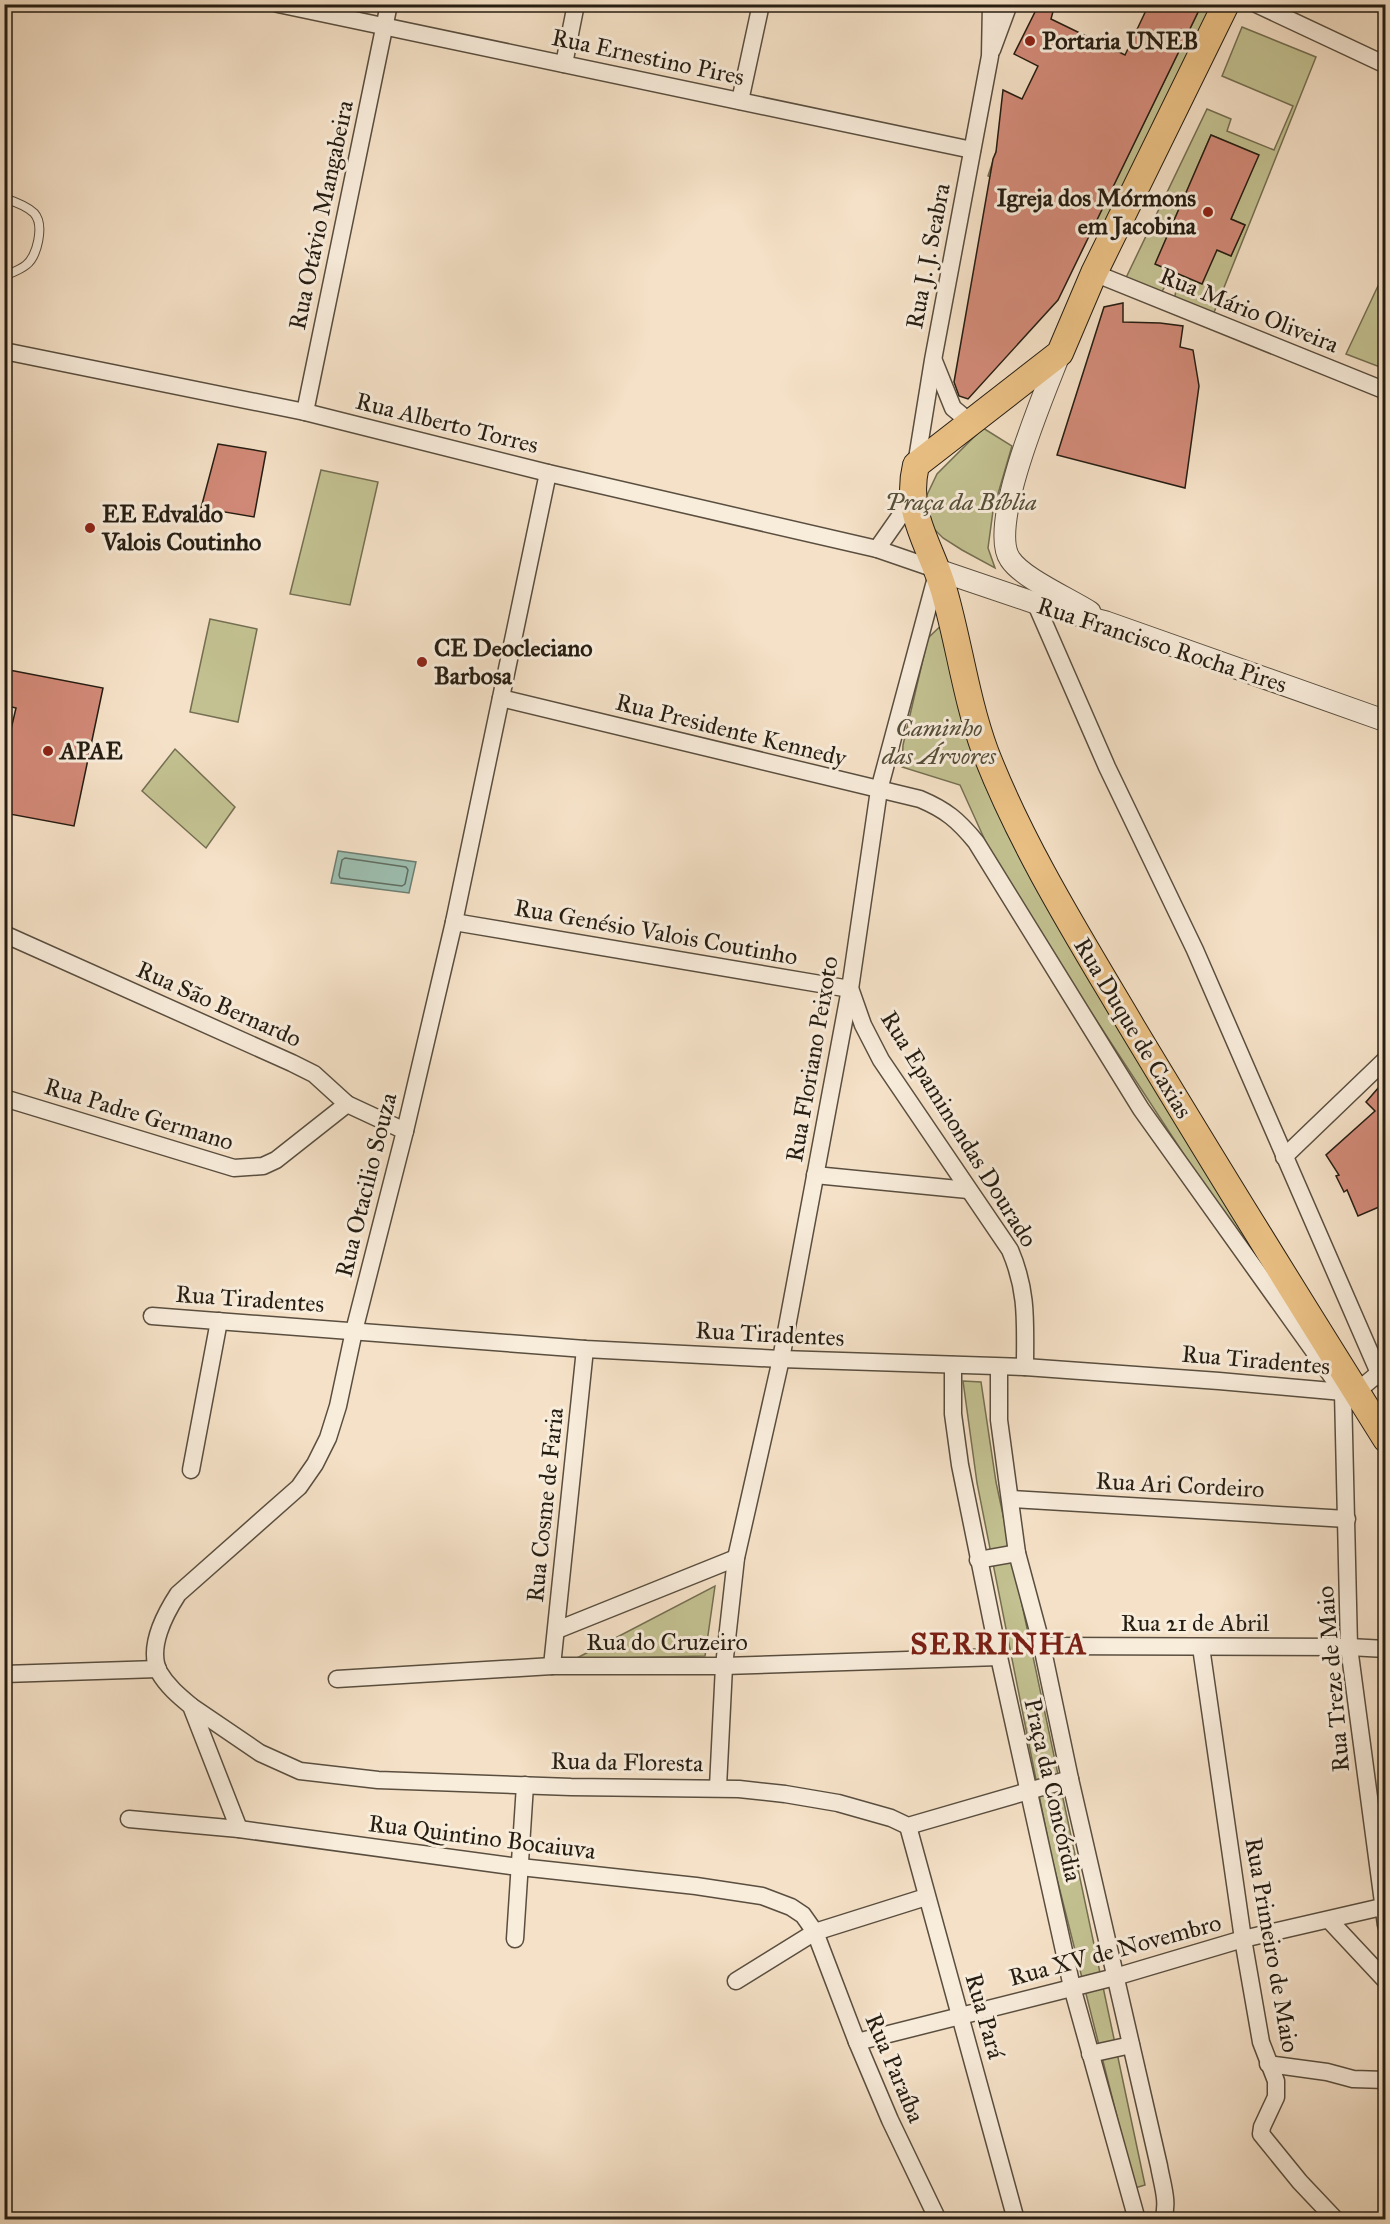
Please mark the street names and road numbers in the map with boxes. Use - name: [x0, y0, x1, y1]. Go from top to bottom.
- street label: Rua Ernestino Pires: [549, 22, 747, 92]
- street label: Rua Otávio Mangabeira: [282, 97, 360, 332]
- street label: Rua J. J. Seabra: [899, 180, 957, 331]
- street label: Rua Mário Oliveira: [1155, 260, 1344, 360]
- street label: Rua Alberto Torres: [353, 386, 541, 460]
- street label: Rua Francisco Rocha Pires: [1033, 590, 1291, 700]
- street label: Rua Presidente Kennedy: [612, 687, 850, 773]
- street label: Rua Genésio Valois Coutinho: [512, 892, 800, 972]
- street label: Rua Duque de Caxias: [1067, 932, 1199, 1124]
- street label: Rua São Bernardo: [132, 954, 306, 1054]
- street label: Rua Floriano Peixoto: [779, 954, 845, 1164]
- street label: Rua Epaminondas Dourado: [874, 1005, 1044, 1253]
- street label: Rua Padre Germano: [41, 1071, 237, 1157]
- street label: Rua Otacilio Souza: [329, 1089, 404, 1280]
- street label: Rua Tiradentes: [175, 1279, 325, 1319]
- street label: Rua Tiradentes: [695, 1315, 845, 1353]
- street label: Rua Tiradentes: [1180, 1339, 1332, 1381]
- street label: Rua Cosme de Faria: [520, 1405, 570, 1604]
- street label: Rua Ari Cordeiro: [1095, 1466, 1265, 1504]
- street label: Rua Treze de Maio: [1310, 1585, 1356, 1773]
- street label: Rua 21 de Abril: [1121, 1608, 1270, 1638]
- street label: Rua do Cruzeiro: [586, 1627, 748, 1657]
- street label: Praça da Concórdia: [1017, 1695, 1089, 1885]
- street label: Rua da Floresta: [550, 1746, 704, 1778]
- street label: Rua Quintino Bocaiuva: [367, 1808, 598, 1866]
- street label: Rua Primeiro de Maio: [1238, 1835, 1306, 2055]
- street label: Rua XV de Novembro: [1006, 1907, 1224, 1993]
- street label: Rua Pará: [959, 1970, 1012, 2063]
- street label: Rua Paraíba: [859, 2009, 932, 2128]

